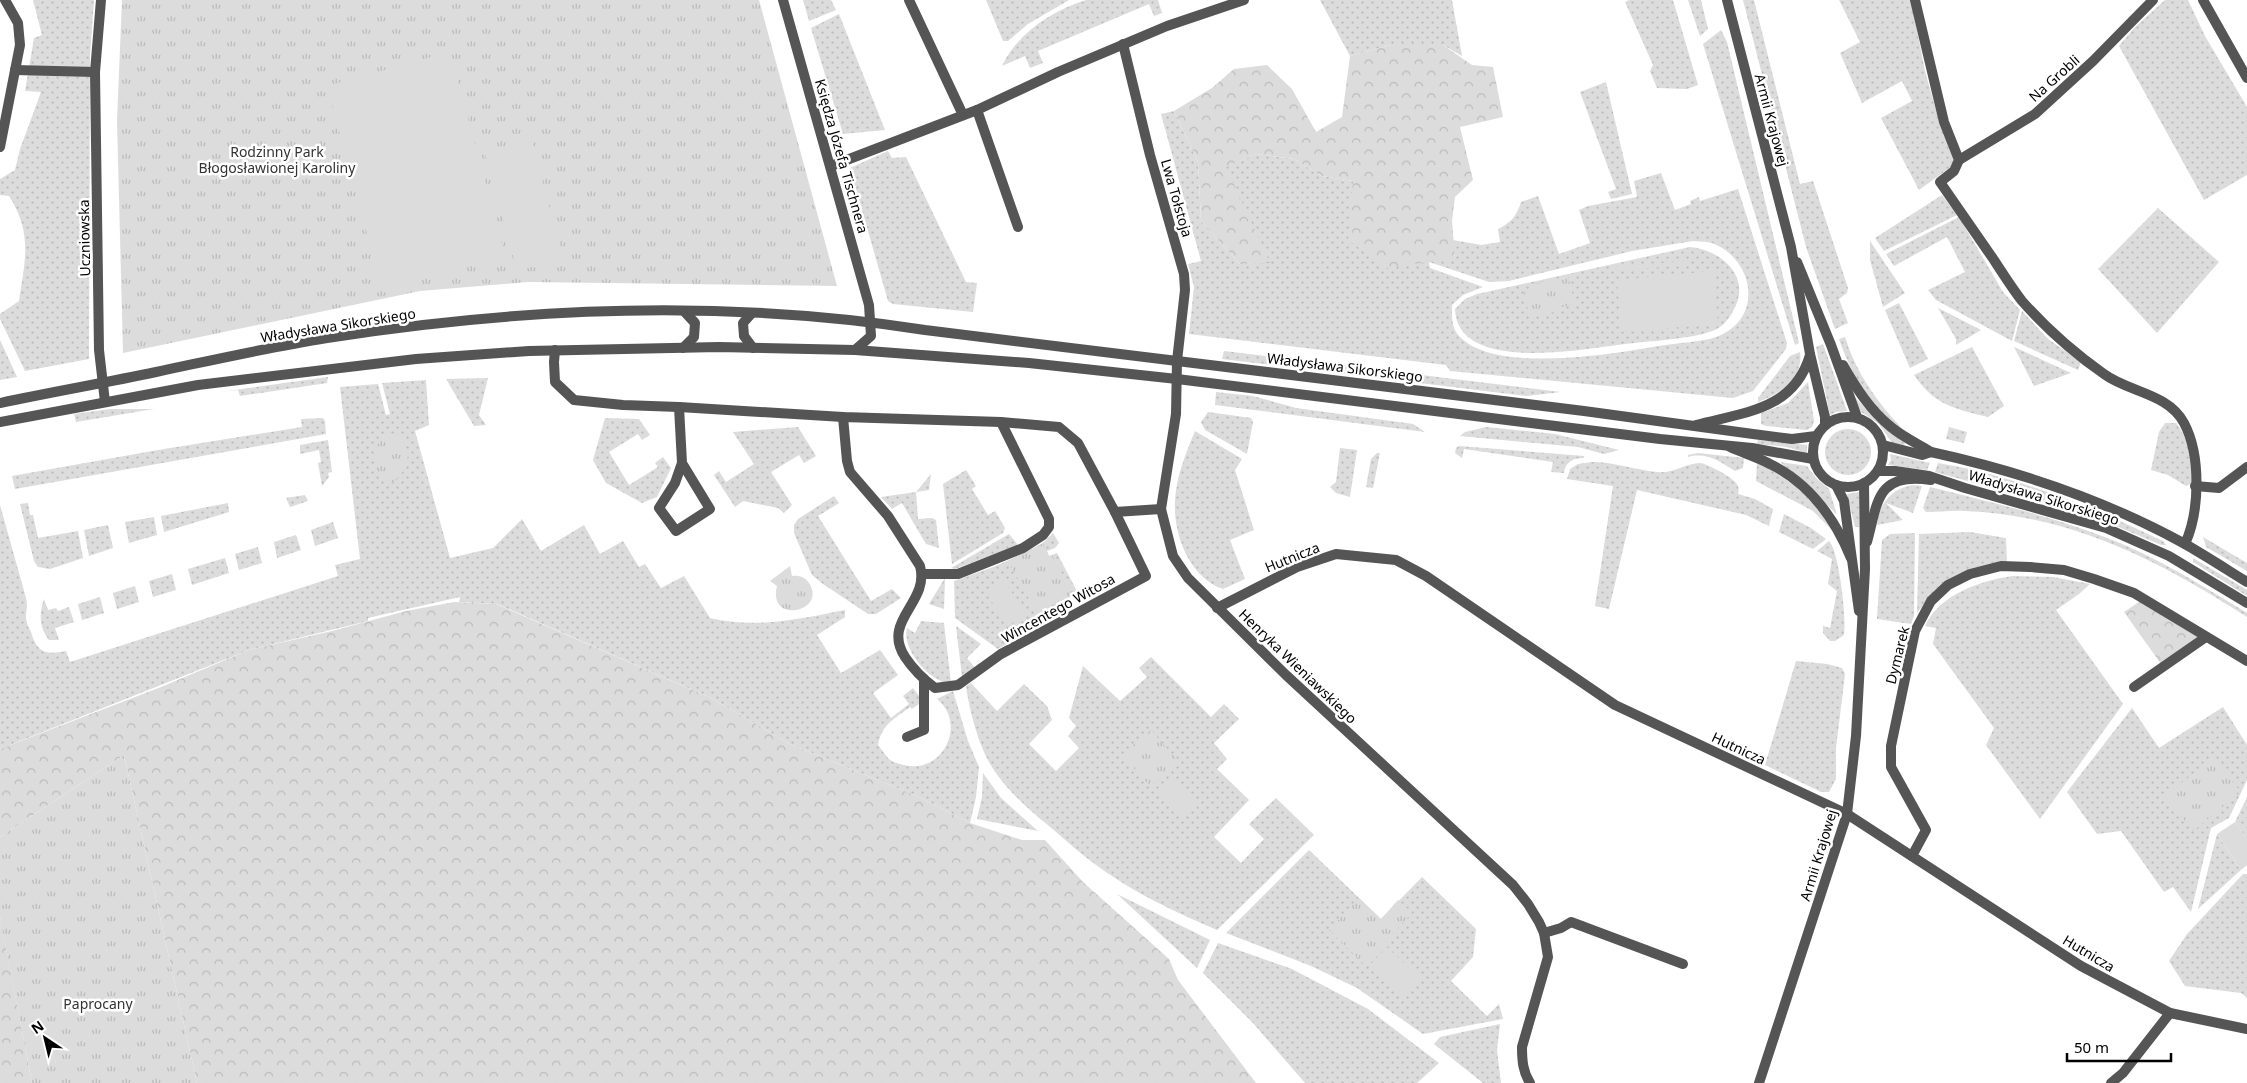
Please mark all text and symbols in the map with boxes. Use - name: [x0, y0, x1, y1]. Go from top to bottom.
- street label: Na Grobli: [2025, 50, 2083, 106]
- street label: Armii Krajowej: [1751, 72, 1793, 168]
- street label: Księdza Józefa Tischnera: [811, 77, 873, 235]
- park label: Rodzinny Park Błogosławionej Karoliny: [199, 142, 356, 177]
- street label: Lwa Tołstoja: [1157, 157, 1197, 239]
- street label: Uczniowska: [74, 199, 94, 277]
- street label: Władysława Sikorskiego: [259, 303, 417, 347]
- street label: Władysława Sikorskiego: [1266, 348, 1424, 386]
- street label: Władysława Sikorskiego: [1966, 465, 2122, 529]
- street label: Hutnicza: [1262, 537, 1322, 577]
- street label: Wincentego Witosa: [998, 569, 1118, 647]
- street label: Henryka Wieniawskiego: [1235, 605, 1361, 727]
- street label: Dymarek: [1881, 623, 1914, 686]
- street label: Hutnicza: [1709, 727, 1769, 769]
- street label: Armii Krajowej: [1795, 807, 1841, 903]
- street label: Hutnicza: [2059, 930, 2119, 976]
- park label: Paprocany: [63, 994, 133, 1013]
- north arrow: [20, 1013, 70, 1063]
- text: N: [27, 1016, 47, 1038]
- scale bar: [2067, 1030, 2171, 1062]
- text: 50 m: [2074, 1037, 2109, 1057]

